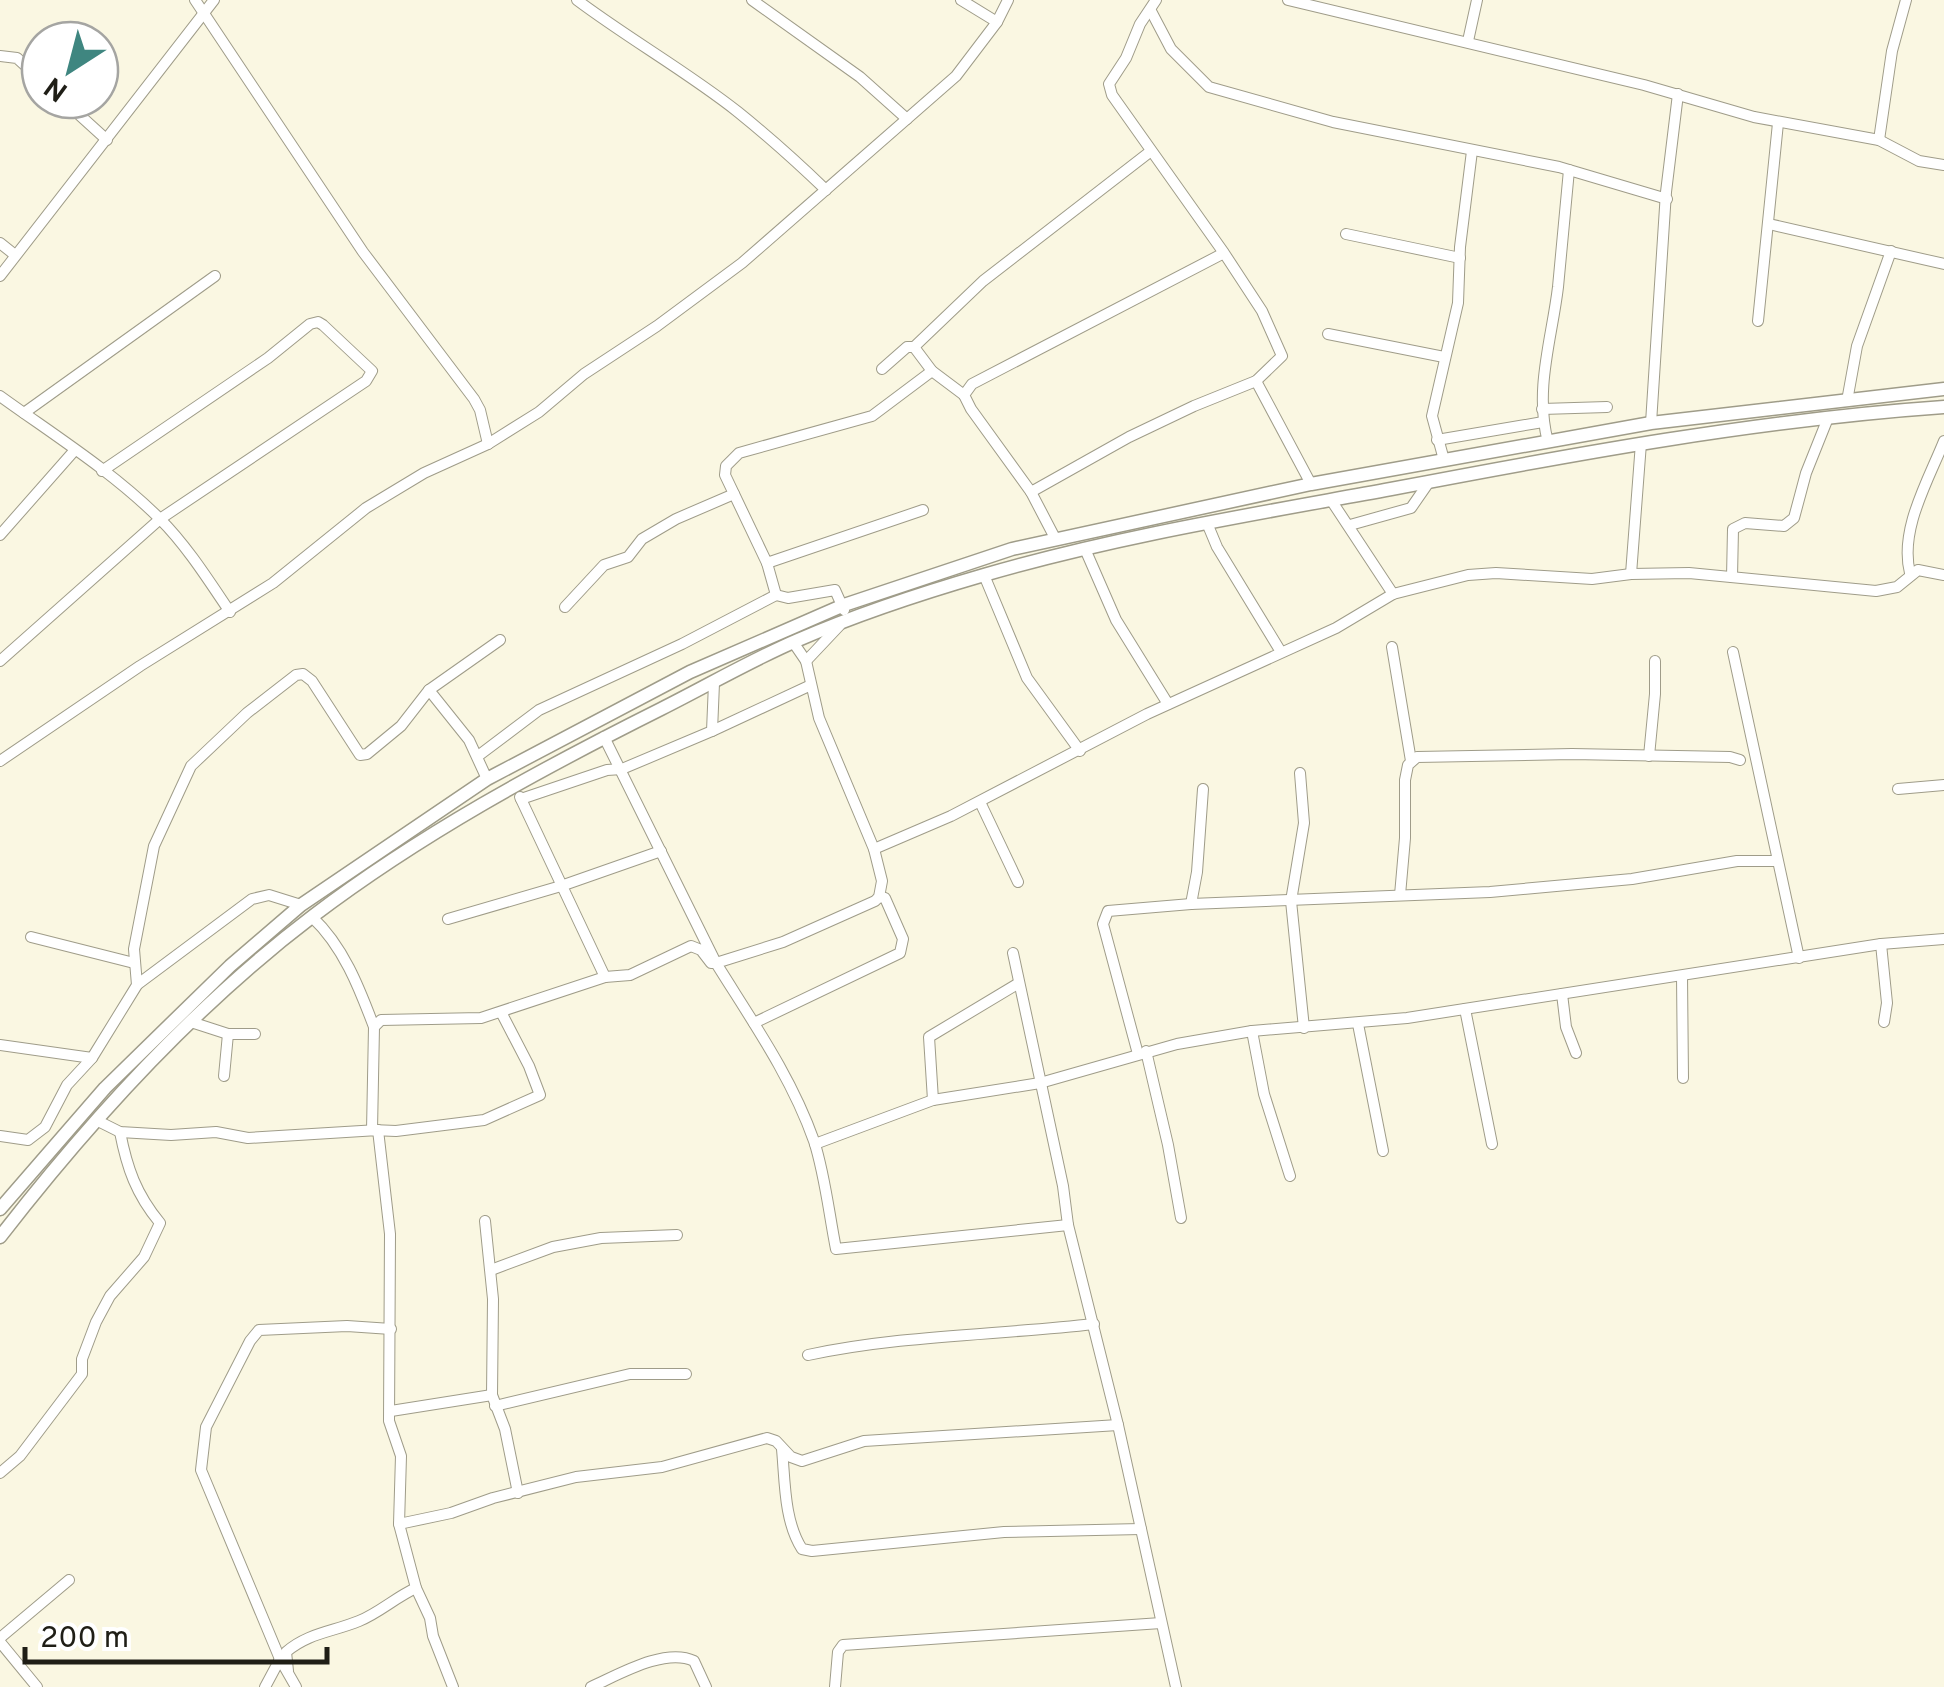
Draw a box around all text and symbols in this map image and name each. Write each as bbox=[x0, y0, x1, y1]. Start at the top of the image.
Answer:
north arrow bbox=[20, 20, 120, 120]
text: N bbox=[38, 67, 76, 108]
scale bar bbox=[25, 1602, 328, 1664]
text: 200 m bbox=[40, 1621, 129, 1658]

